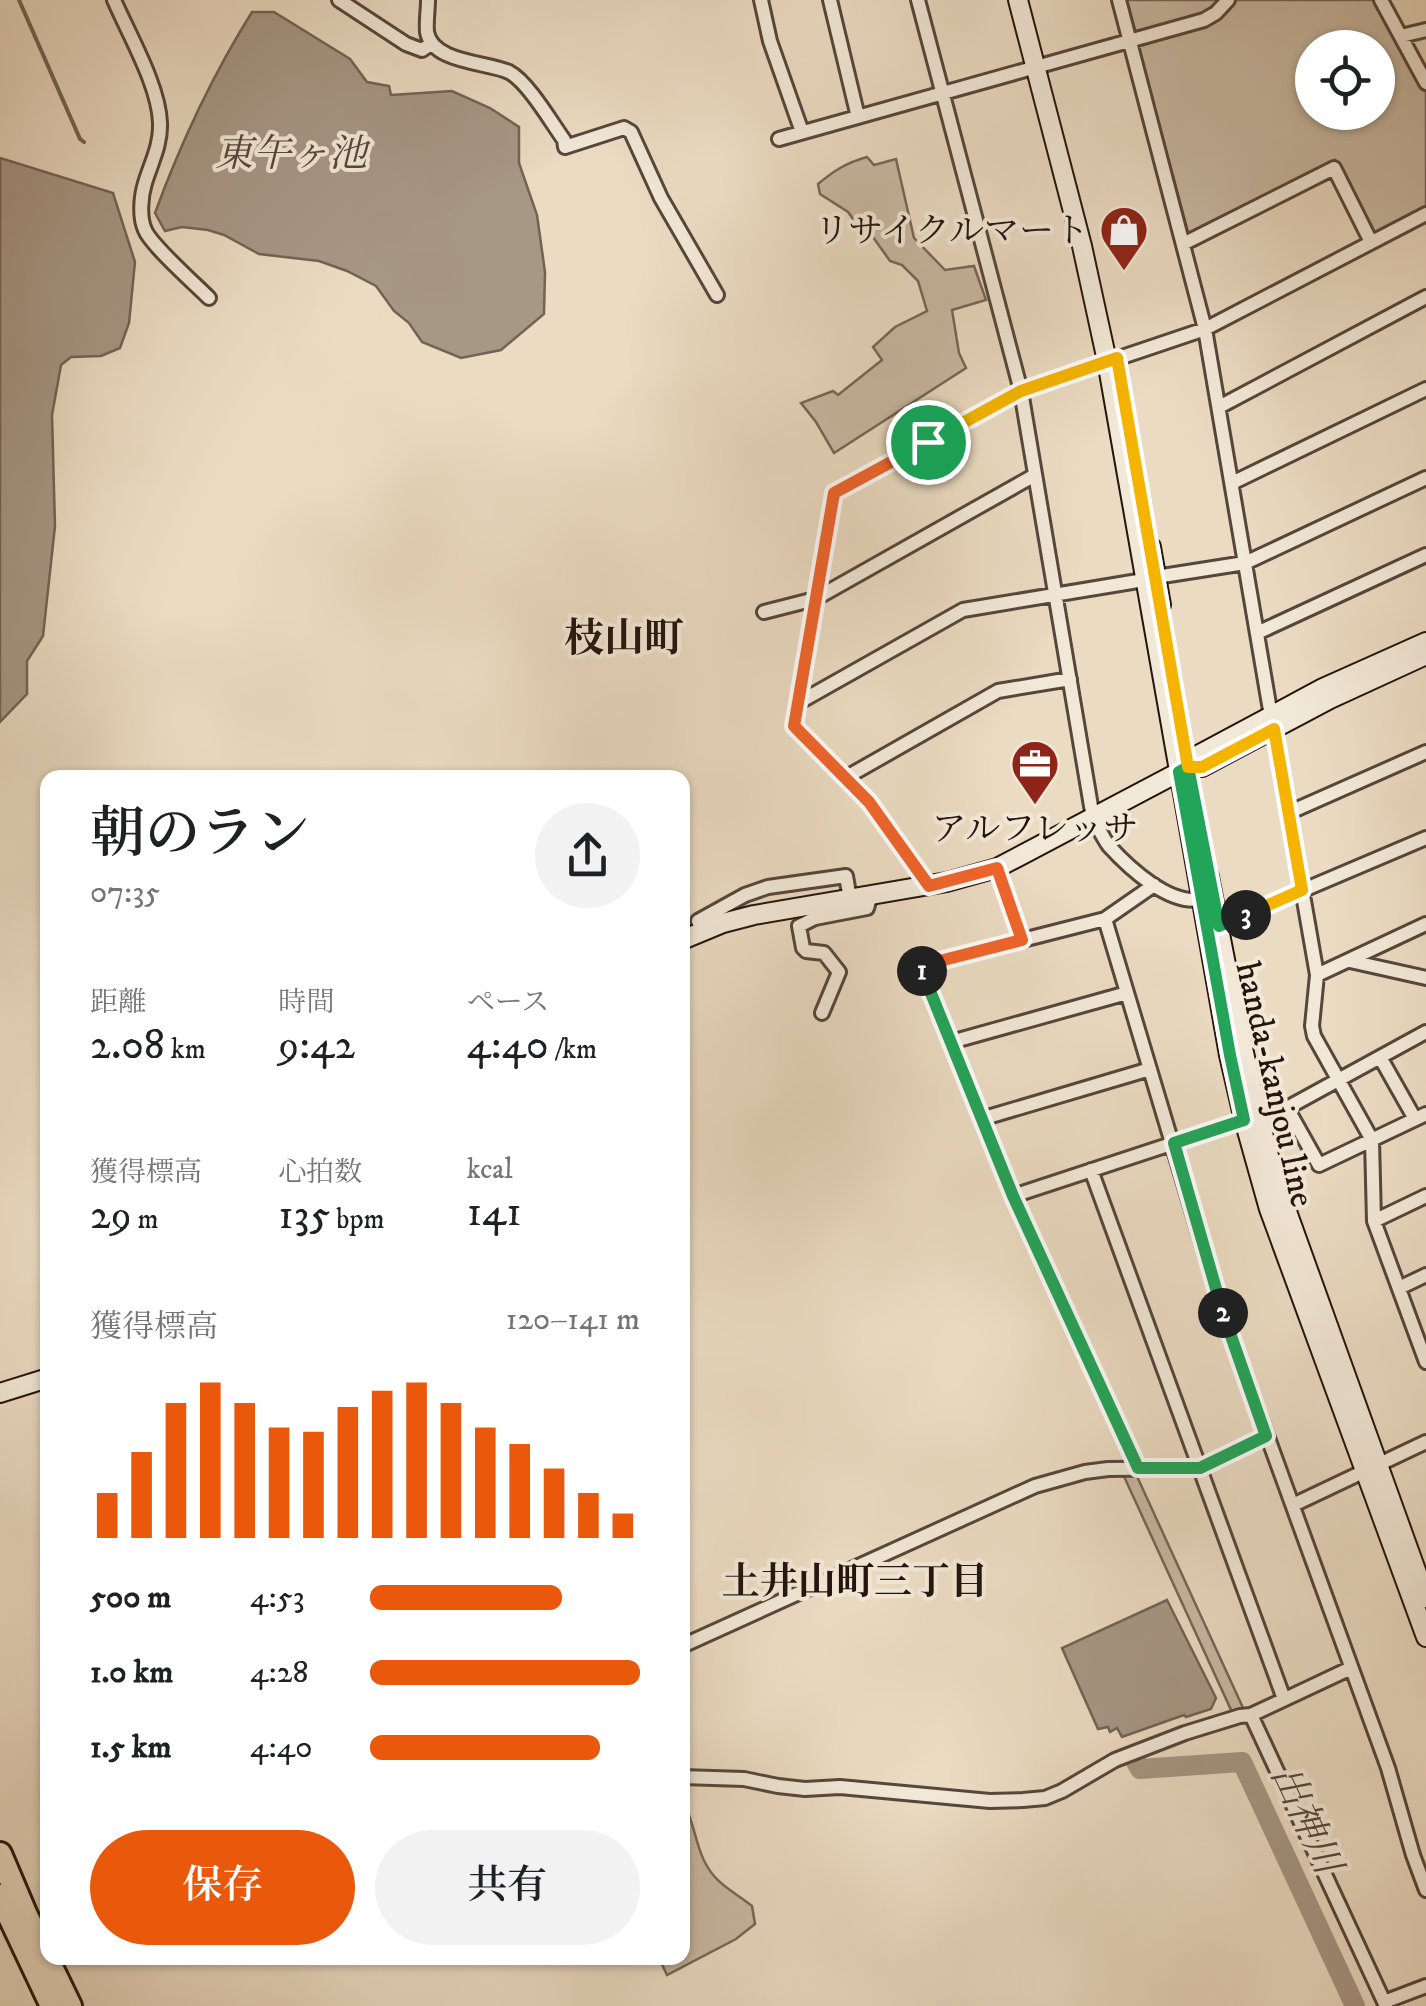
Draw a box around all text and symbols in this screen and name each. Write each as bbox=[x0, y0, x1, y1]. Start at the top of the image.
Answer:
map controls bbox=[1295, 30, 1395, 130]
button: locate bbox=[1295, 30, 1395, 130]
water label: 東午ヶ池 bbox=[215, 131, 371, 179]
shop icon: リサイクルマート bbox=[1098, 204, 1150, 272]
place label: リサイクルマート bbox=[814, 210, 1089, 254]
pin bbox=[886, 400, 971, 485]
icon: arrive bbox=[901, 415, 956, 470]
district label: 枝山町 bbox=[564, 615, 684, 665]
office icon: アルフレッサ bbox=[1009, 738, 1061, 806]
text: 朝のラン bbox=[90, 801, 310, 870]
button: share bbox=[535, 803, 640, 908]
place label: アルフレッサ bbox=[932, 808, 1138, 852]
text: 07:35 bbox=[90, 873, 160, 913]
pin: 3 bbox=[1221, 890, 1271, 940]
text: 3 bbox=[1241, 897, 1251, 932]
pin: 1 bbox=[897, 946, 947, 996]
text: 1 bbox=[917, 953, 927, 988]
street label: handa-kanjou line bbox=[1224, 957, 1324, 1211]
text: 距離 bbox=[90, 985, 146, 1020]
text: 時間 bbox=[278, 985, 334, 1020]
text: ペース bbox=[467, 985, 549, 1020]
text: 2.08 bbox=[90, 1020, 165, 1072]
text: 9:42 bbox=[278, 1020, 355, 1072]
text: 4:40 bbox=[467, 1020, 549, 1072]
text: km bbox=[165, 1032, 206, 1067]
text: /km bbox=[549, 1032, 597, 1067]
text: kcal bbox=[467, 1152, 513, 1187]
text: 獲得標高 bbox=[90, 1155, 202, 1190]
text: 心拍数 bbox=[278, 1155, 362, 1190]
text: 141 bbox=[467, 1187, 522, 1239]
text: 29 bbox=[90, 1190, 132, 1242]
text: 135 bbox=[278, 1190, 330, 1242]
text: m bbox=[132, 1202, 159, 1237]
text: bpm bbox=[330, 1202, 385, 1237]
pin: 2 bbox=[1198, 1288, 1248, 1338]
text: 2 bbox=[1216, 1295, 1230, 1330]
text: 120–141 m bbox=[506, 1300, 640, 1340]
text: 獲得標高 bbox=[90, 1308, 218, 1348]
district label: 土井山町三丁目 bbox=[722, 1559, 988, 1607]
text: 500 m bbox=[90, 1578, 171, 1618]
text: 4:53 bbox=[250, 1578, 305, 1618]
text: 1.0 km bbox=[90, 1653, 173, 1693]
text: 4:28 bbox=[250, 1653, 309, 1693]
text: 1.5 km bbox=[90, 1728, 172, 1768]
text: 4:40 bbox=[250, 1728, 312, 1768]
water label: 出神川 bbox=[1259, 1758, 1353, 1885]
button: 保存 bbox=[90, 1830, 355, 1945]
button: 共有 bbox=[375, 1830, 640, 1945]

